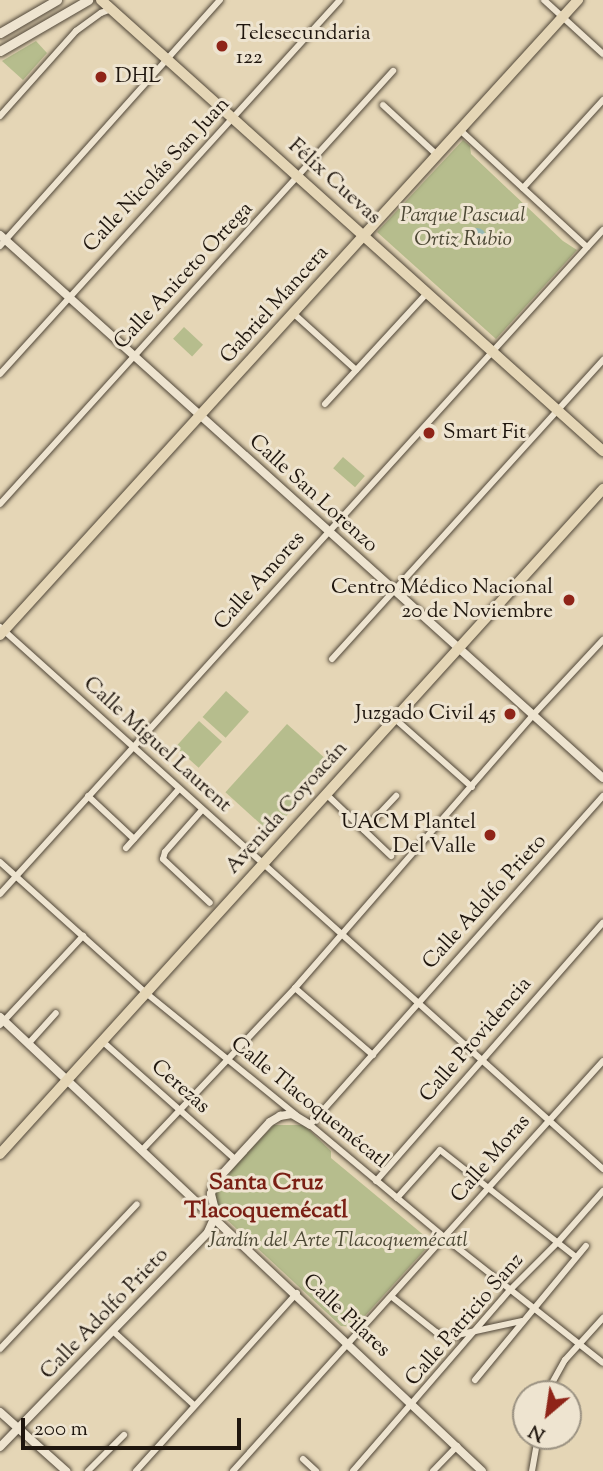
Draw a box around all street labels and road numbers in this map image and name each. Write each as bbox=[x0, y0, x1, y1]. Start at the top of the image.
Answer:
street label: Calle Nicolás San Juan bbox=[79, 92, 235, 258]
street label: Félix Cuevas bbox=[282, 134, 386, 230]
street label: Calle Aniceto Ortega bbox=[109, 197, 259, 355]
street label: Gabriel Mancera bbox=[215, 241, 335, 369]
street label: Calle San Lorenzo bbox=[243, 429, 383, 559]
street label: Calle Amores bbox=[209, 527, 311, 635]
street label: Calle Miguel Laurent bbox=[78, 672, 236, 818]
street label: Avenida Coyoacán bbox=[221, 736, 353, 880]
street label: Calle Adolfo Prieto bbox=[418, 829, 552, 975]
street label: Calle Providencia bbox=[415, 972, 537, 1108]
street label: Calle Tlacoquemécatl bbox=[225, 1032, 393, 1174]
street label: Cerezas bbox=[145, 1055, 215, 1119]
street label: Calle Moras bbox=[446, 1110, 536, 1208]
street label: Calle Adolfo Prieto bbox=[36, 1243, 174, 1385]
street label: Calle Patricio Sanz bbox=[400, 1248, 530, 1392]
street label: Calle Pilares bbox=[297, 1269, 395, 1363]

